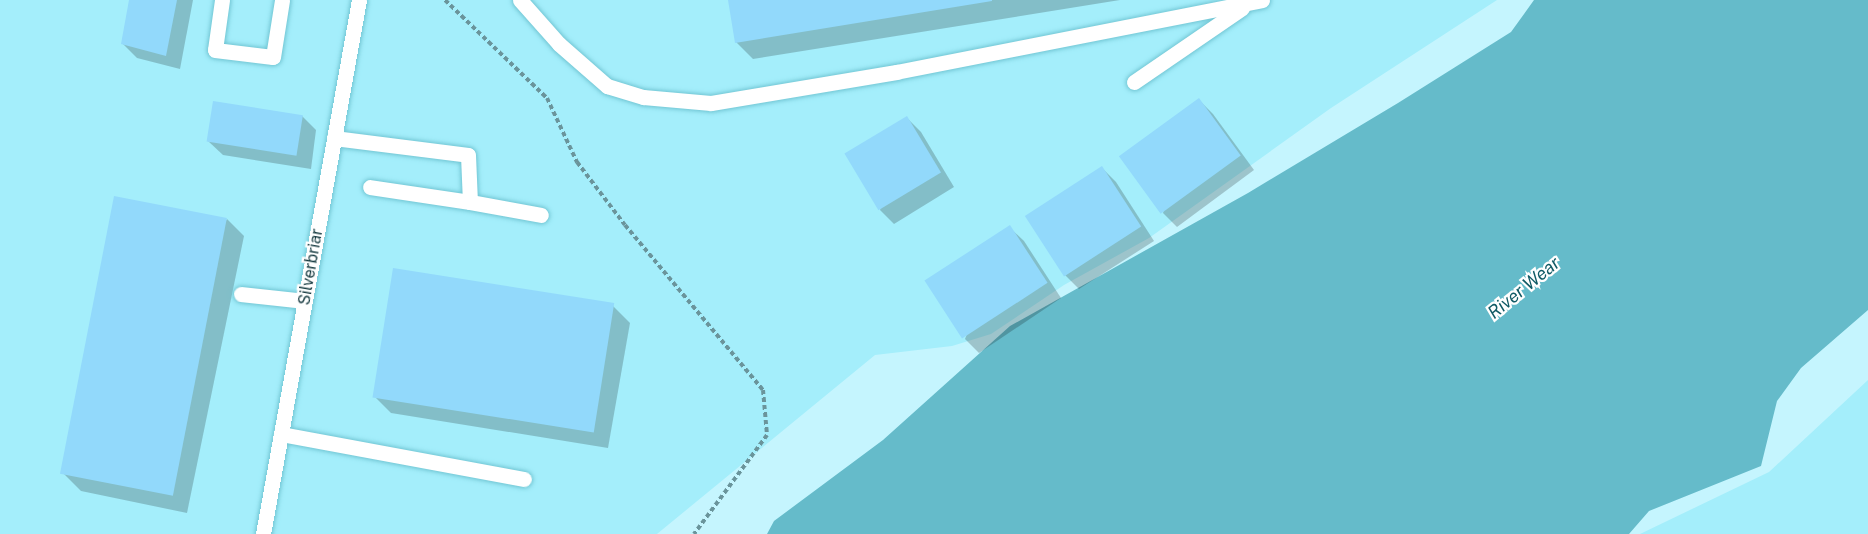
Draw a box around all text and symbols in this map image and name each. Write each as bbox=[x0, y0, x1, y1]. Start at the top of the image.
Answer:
street label: Silverbriar bbox=[295, 227, 327, 307]
water label: River Wear bbox=[1483, 252, 1565, 324]

